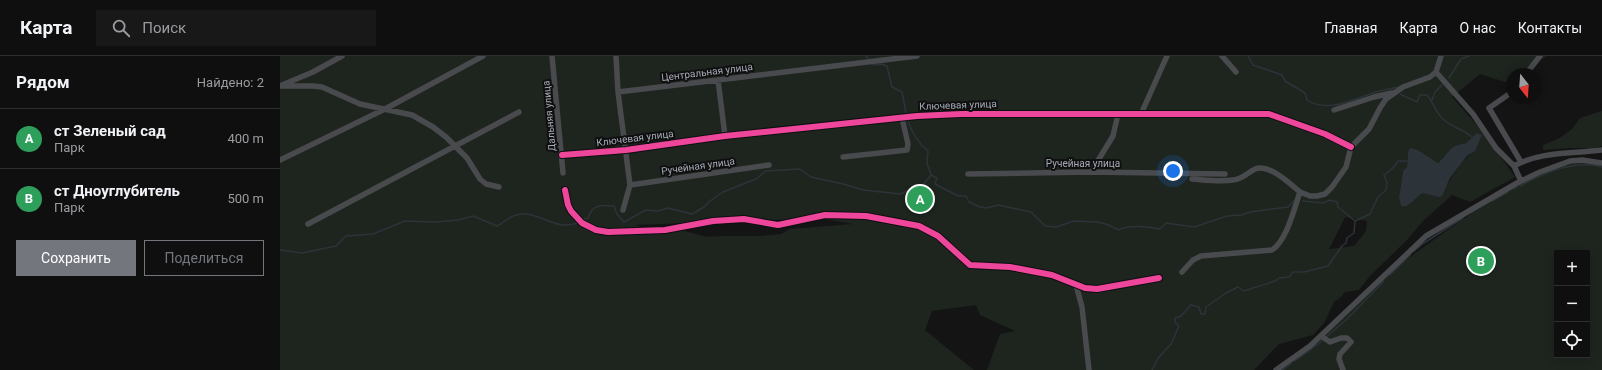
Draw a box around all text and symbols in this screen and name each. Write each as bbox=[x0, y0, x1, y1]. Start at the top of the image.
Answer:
search box bbox=[96, 10, 376, 46]
text: Карта bbox=[20, 16, 72, 39]
icon: search bbox=[110, 17, 132, 39]
text: Поиск bbox=[142, 19, 186, 37]
text: Главная bbox=[1324, 20, 1377, 36]
text: Карта bbox=[1399, 20, 1438, 36]
text: О нас bbox=[1460, 20, 1496, 36]
text: Контакты bbox=[1518, 20, 1582, 36]
street label: Центральная улица bbox=[661, 61, 753, 83]
north arrow bbox=[1506, 68, 1542, 104]
text: Рядом bbox=[16, 72, 70, 92]
text: Найдено: 2 bbox=[197, 75, 264, 90]
street label: Дальняя улица bbox=[540, 80, 558, 152]
street label: Ключевая улица bbox=[919, 98, 997, 112]
text: ст Зеленый сад bbox=[54, 122, 166, 140]
street label: Ключевая улица bbox=[596, 128, 674, 148]
text: A bbox=[25, 131, 33, 146]
text: 400 m bbox=[227, 131, 264, 146]
text: Парк bbox=[54, 140, 85, 155]
street label: Ручейная улица bbox=[660, 155, 736, 177]
street label: Ручейная улица bbox=[1046, 158, 1120, 169]
your location bbox=[1163, 161, 1183, 181]
text: ст Дноуглубитель bbox=[54, 182, 180, 200]
pin: A bbox=[907, 184, 933, 214]
text: B bbox=[25, 191, 33, 206]
text: 500 m bbox=[227, 191, 264, 206]
text: Парк bbox=[54, 200, 85, 215]
button: Сохранить bbox=[16, 240, 136, 276]
button: Поделиться bbox=[144, 240, 264, 276]
pin: B bbox=[1468, 246, 1494, 276]
map controls bbox=[1554, 250, 1590, 358]
button: + bbox=[1554, 250, 1590, 286]
button: − bbox=[1554, 286, 1590, 322]
button: locate bbox=[1554, 322, 1590, 358]

